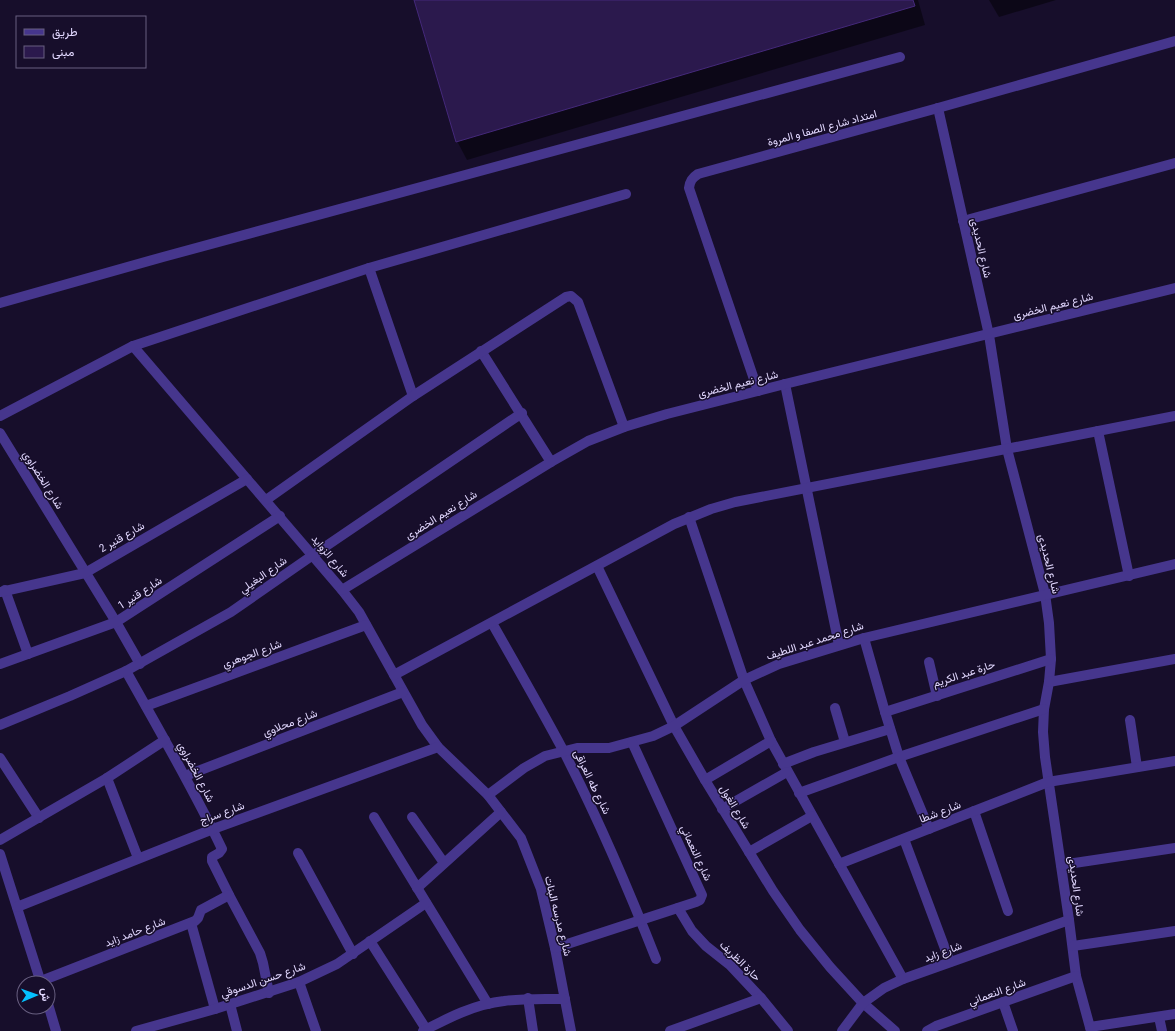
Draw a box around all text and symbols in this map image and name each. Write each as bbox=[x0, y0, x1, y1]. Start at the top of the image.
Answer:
legend bbox=[16, 16, 146, 68]
text: طريق bbox=[52, 25, 78, 40]
text: مبنى bbox=[52, 45, 74, 60]
street label: امتداد شارع الصفا و المروة bbox=[766, 107, 878, 150]
street label: شارع الحديدى bbox=[967, 217, 994, 280]
street label: شارع نعيم الخضرى bbox=[1012, 290, 1095, 323]
street label: شارع نعيم الخضرى bbox=[697, 368, 780, 401]
street label: شارع الخضراوي bbox=[17, 449, 66, 513]
street label: شارع نعيم الخضرى bbox=[403, 488, 480, 543]
street label: شارع قنير 2 bbox=[97, 519, 148, 556]
street label: شارع الزوايد bbox=[308, 532, 352, 581]
street label: شارع الحديدى bbox=[1034, 533, 1063, 596]
street label: شارع البغيلي bbox=[237, 554, 291, 599]
street label: شارع قنير 1 bbox=[116, 574, 165, 613]
street label: شارع محمد عبد اللطيف bbox=[765, 619, 866, 664]
street label: شارع الجوهري bbox=[220, 637, 285, 674]
street label: حارة عبد الكريم bbox=[931, 658, 997, 691]
street label: شارع محلاوي bbox=[261, 707, 320, 742]
street label: شارع الخضراوي bbox=[172, 740, 217, 806]
street label: شارع طه العراقى bbox=[570, 748, 613, 817]
street label: شارع الغول bbox=[716, 783, 753, 832]
street label: شارع شطا bbox=[917, 798, 963, 827]
street label: شارع سراج bbox=[198, 799, 247, 828]
street label: شارع النعماني bbox=[675, 823, 715, 884]
street label: شارع الحديدى bbox=[1064, 855, 1087, 917]
street label: شارع مدرسه البنات bbox=[541, 875, 574, 958]
street label: شارع حامد زايد bbox=[103, 914, 168, 950]
street label: حارة الظريف bbox=[717, 938, 763, 984]
street label: شارع زايد bbox=[922, 939, 964, 966]
street label: شارع حسن الدسوقي bbox=[219, 959, 308, 1003]
north arrow bbox=[16, 975, 56, 1015]
street label: شارع النعماني bbox=[967, 976, 1029, 1011]
text: ش bbox=[39, 988, 52, 1002]

